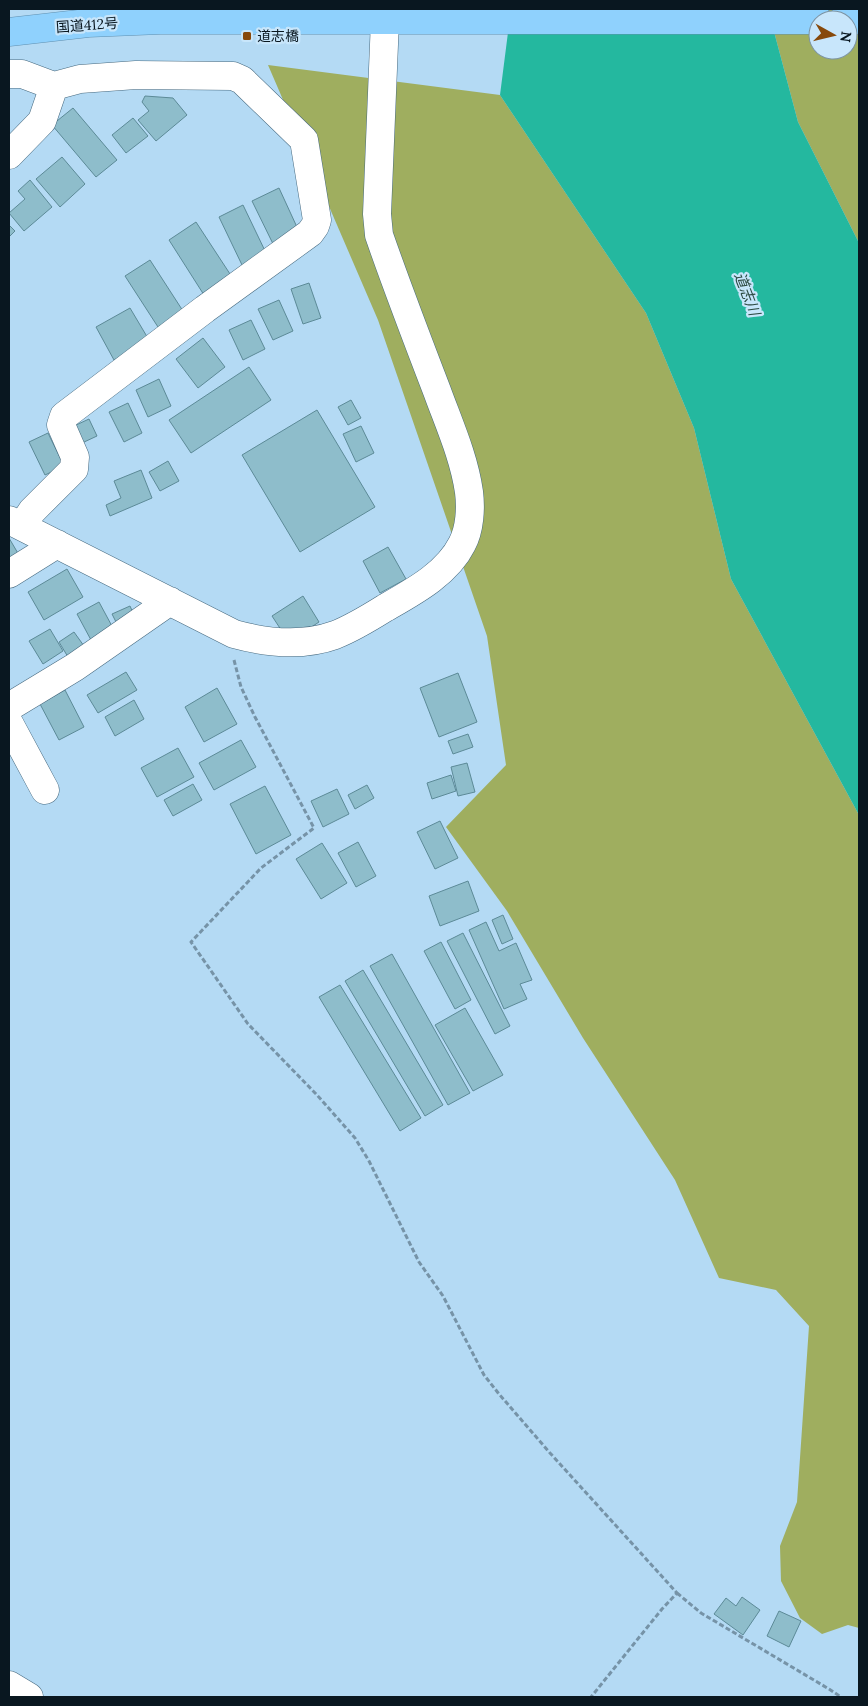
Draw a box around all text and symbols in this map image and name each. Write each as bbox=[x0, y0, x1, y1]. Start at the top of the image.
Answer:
north arrow bbox=[808, 10, 858, 60]
street label: 国道412号 bbox=[55, 14, 119, 36]
place label: 道志橋 bbox=[257, 27, 299, 45]
marker: 道志橋 bbox=[241, 30, 253, 42]
text: N bbox=[836, 30, 856, 44]
water label: 道志川 bbox=[731, 269, 765, 320]

